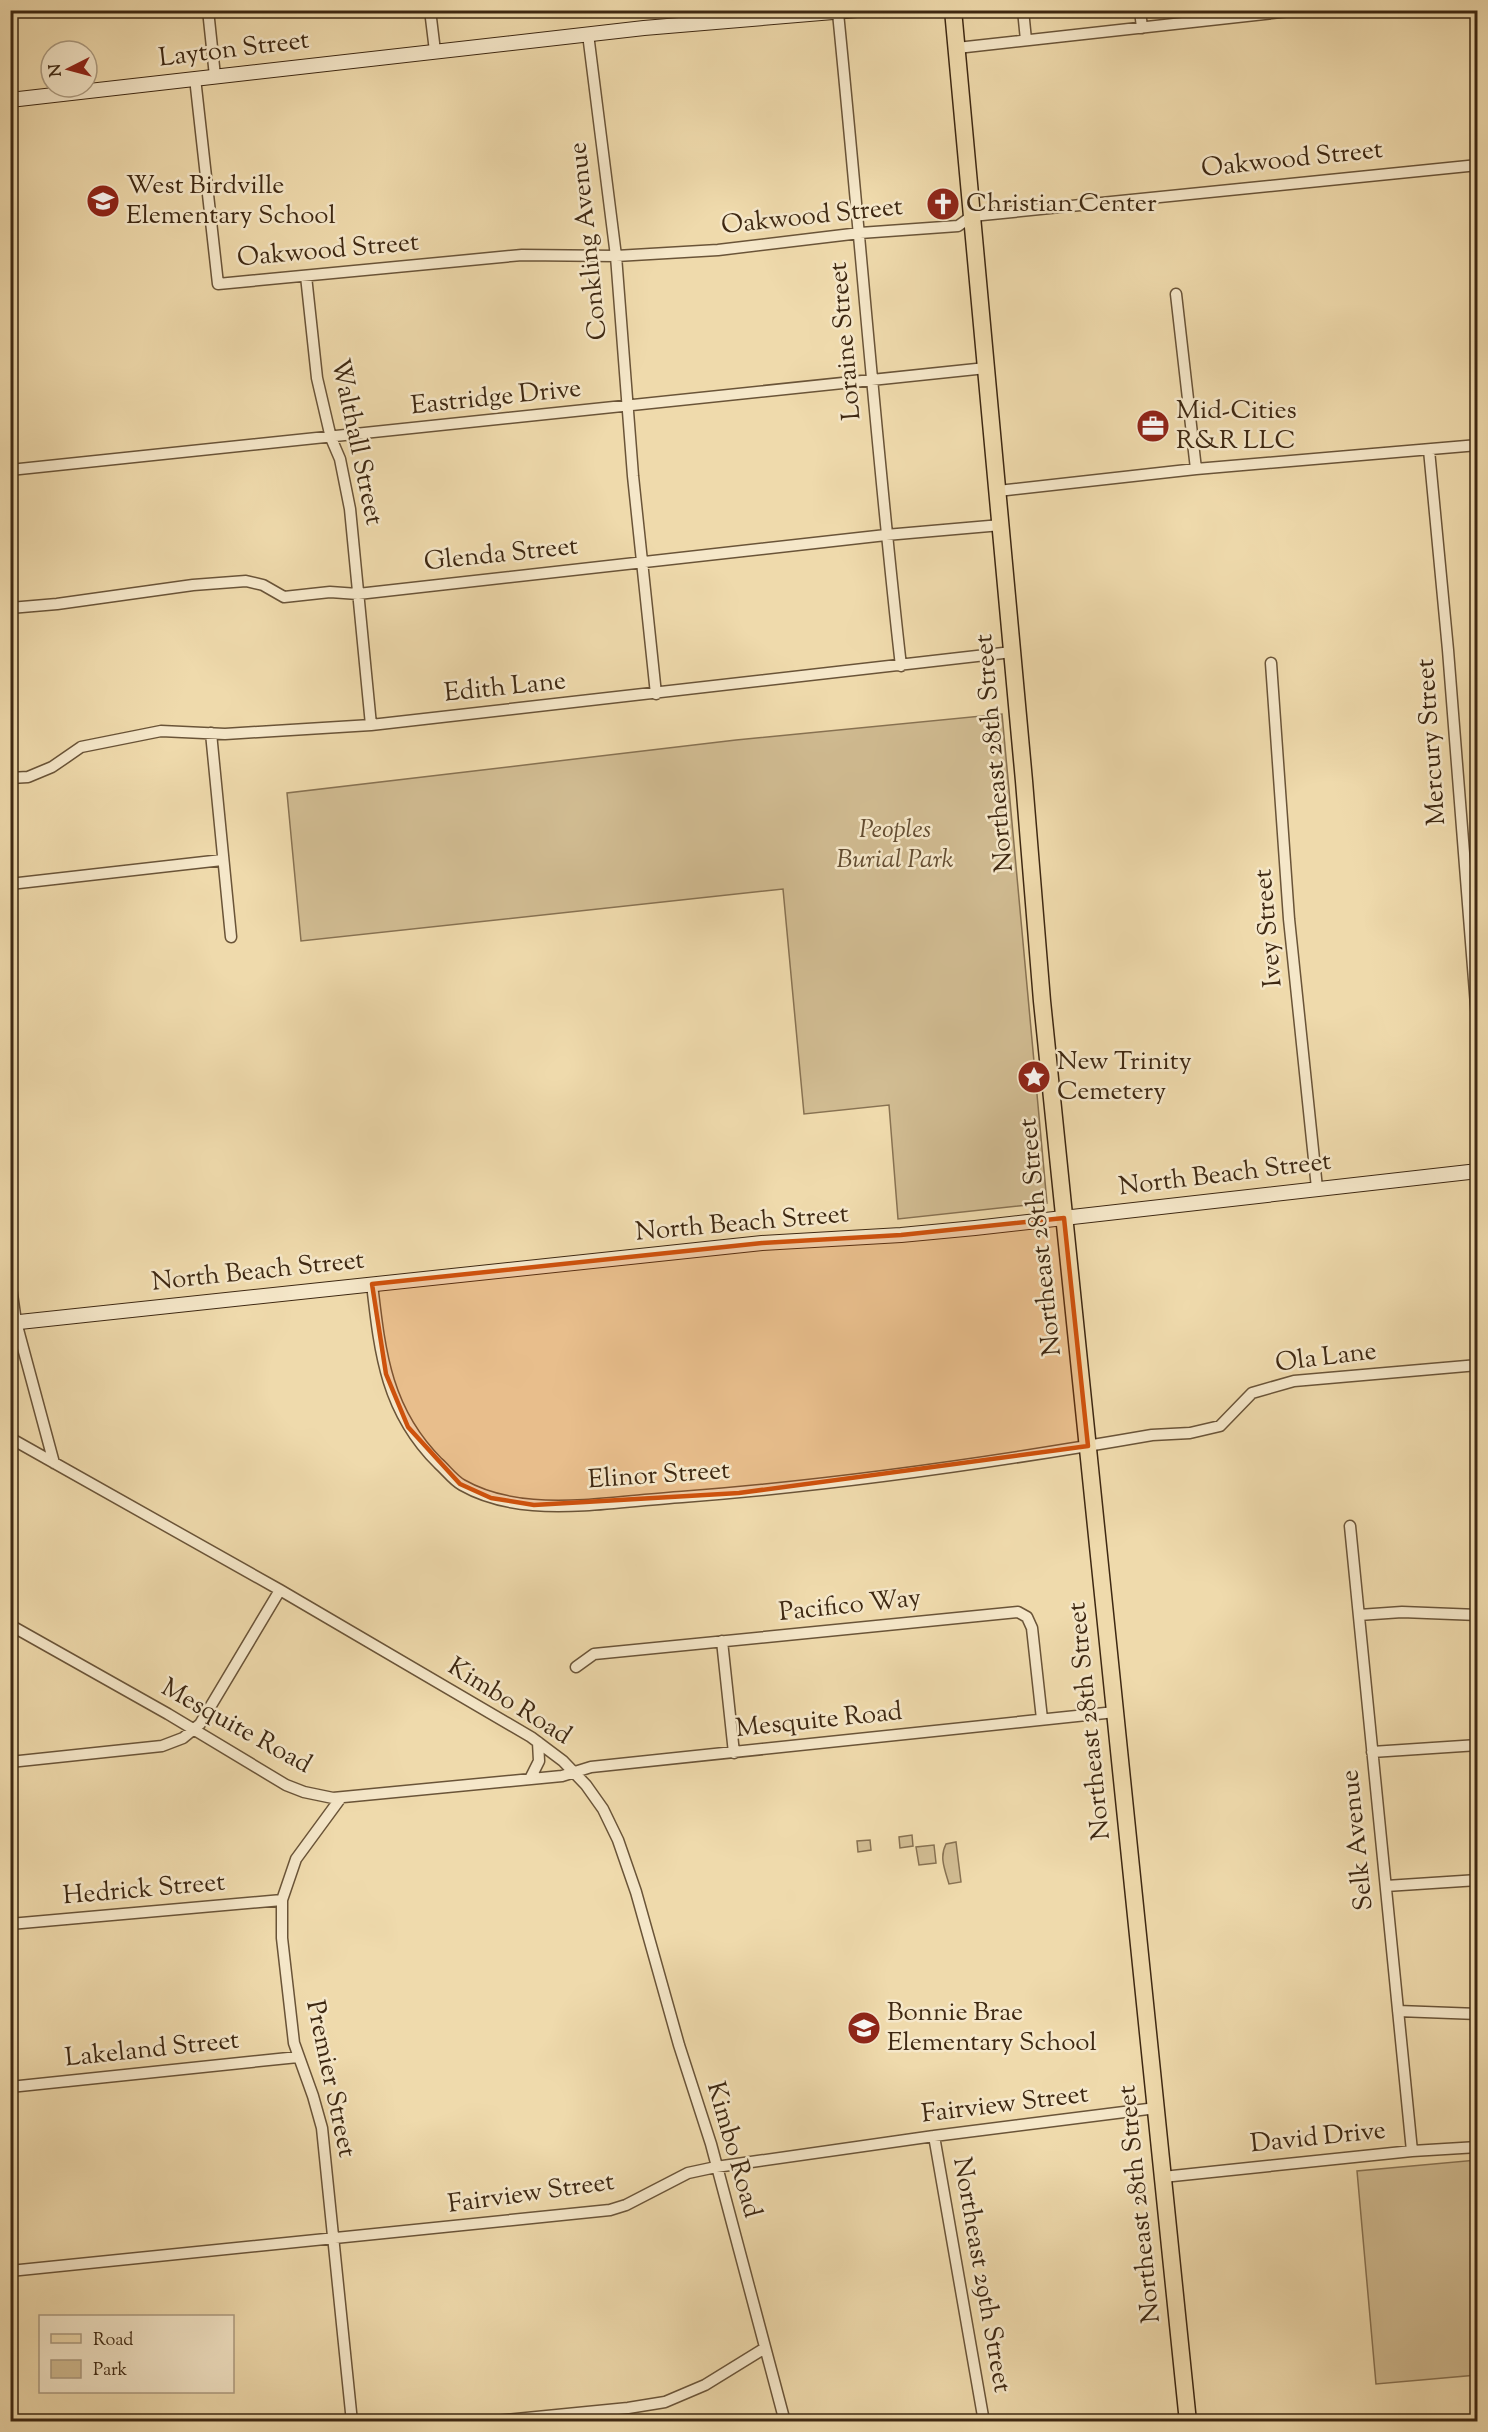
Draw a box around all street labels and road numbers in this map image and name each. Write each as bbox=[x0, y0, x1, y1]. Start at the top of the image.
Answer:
street label: Layton Street bbox=[157, 22, 311, 78]
street label: Oakwood Street bbox=[1199, 132, 1385, 188]
street label: Conkling Avenue bbox=[560, 140, 618, 342]
street label: Oakwood Street bbox=[719, 189, 905, 245]
street label: Oakwood Street bbox=[236, 225, 421, 277]
street label: Loraine Street bbox=[821, 260, 871, 422]
street label: Walthall Street bbox=[320, 355, 392, 529]
street label: Eastridge Drive bbox=[409, 371, 583, 425]
street label: Glenda Street bbox=[422, 528, 580, 581]
street label: Northeast 28th Street bbox=[966, 632, 1024, 874]
street label: Mercury Street bbox=[1408, 657, 1456, 827]
street label: Edith Lane bbox=[442, 663, 568, 713]
street label: Ivey Street bbox=[1245, 867, 1293, 989]
street label: Northeast 28th Street bbox=[1010, 1116, 1072, 1358]
street label: North Beach Street bbox=[1117, 1144, 1333, 1206]
street label: North Beach Street bbox=[634, 1196, 850, 1252]
street label: North Beach Street bbox=[150, 1242, 366, 1302]
street label: Ola Lane bbox=[1273, 1333, 1379, 1383]
street label: Elinor Street bbox=[587, 1453, 731, 1499]
street label: Pacifico Way bbox=[777, 1580, 923, 1632]
street label: Northeast 28th Street bbox=[1059, 1600, 1121, 1842]
street label: Kimbo Road bbox=[440, 1649, 578, 1755]
street label: Mesquite Road bbox=[154, 1670, 318, 1784]
street label: Mesquite Road bbox=[734, 1694, 904, 1748]
street label: Selk Avenue bbox=[1332, 1768, 1384, 1912]
street label: Hedrick Street bbox=[61, 1864, 227, 1916]
street label: Premier Street bbox=[295, 1997, 365, 2161]
street label: Lakeland Street bbox=[63, 2022, 241, 2078]
street label: Fairview Street bbox=[920, 2076, 1091, 2134]
street label: Kimbo Road bbox=[696, 2078, 770, 2223]
street label: Northeast 28th Street bbox=[1109, 2083, 1171, 2325]
street label: David Drive bbox=[1249, 2113, 1387, 2163]
street label: Northeast 29th Street bbox=[942, 2154, 1020, 2396]
street label: Fairview Street bbox=[445, 2164, 617, 2224]

